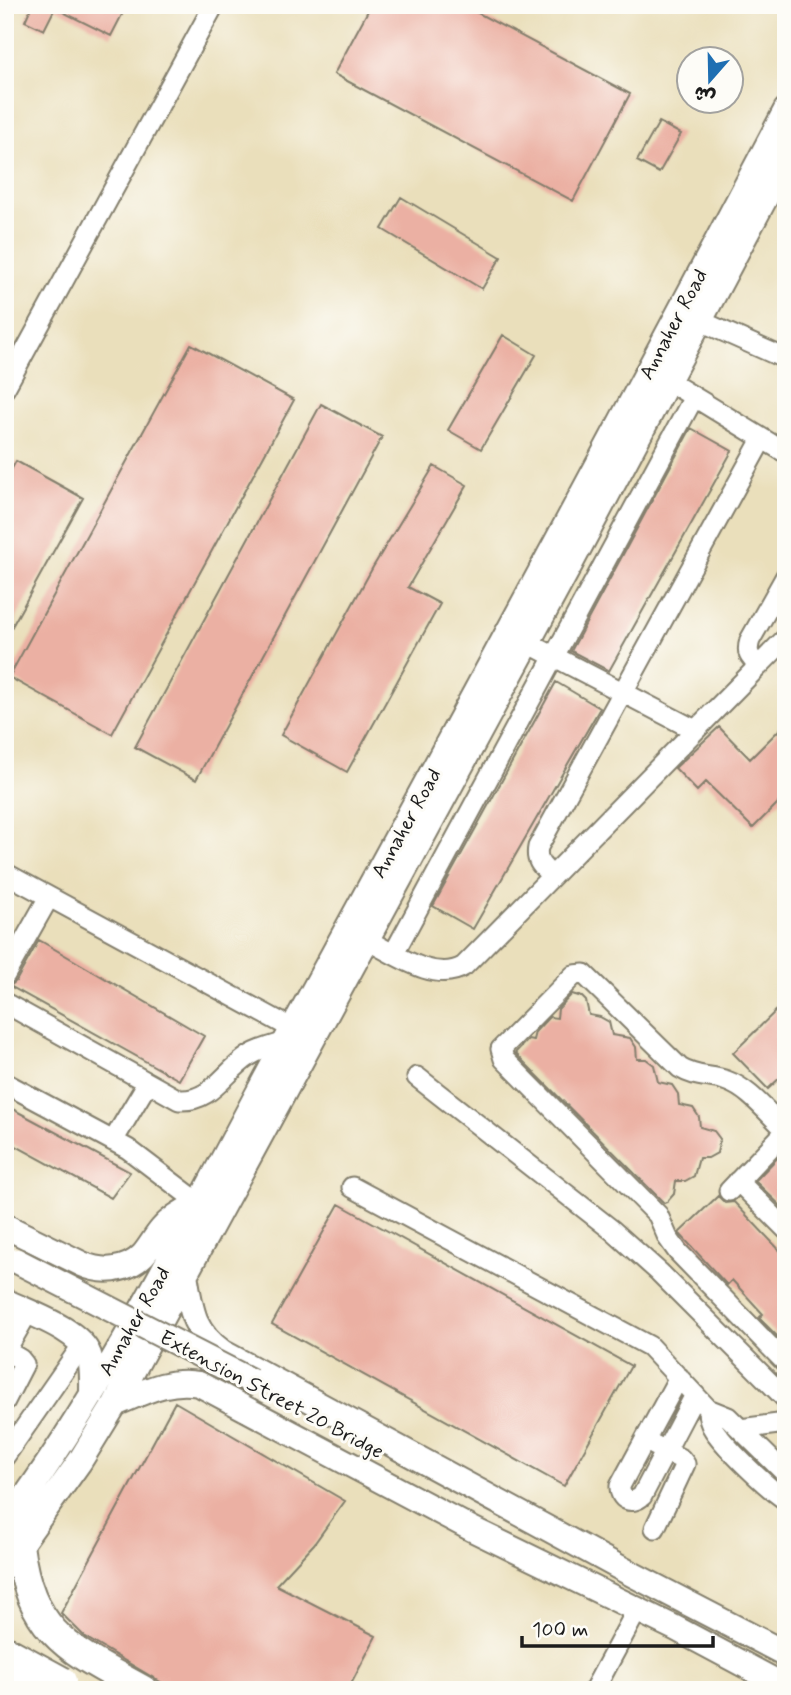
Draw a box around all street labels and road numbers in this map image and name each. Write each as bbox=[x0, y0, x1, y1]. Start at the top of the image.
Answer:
street label: Annaher Road bbox=[633, 264, 715, 385]
street label: Annaher Road bbox=[365, 763, 449, 883]
street label: Annaher Road bbox=[92, 1262, 177, 1381]
street label: Extension Street 20 Bridge bbox=[155, 1324, 388, 1466]

